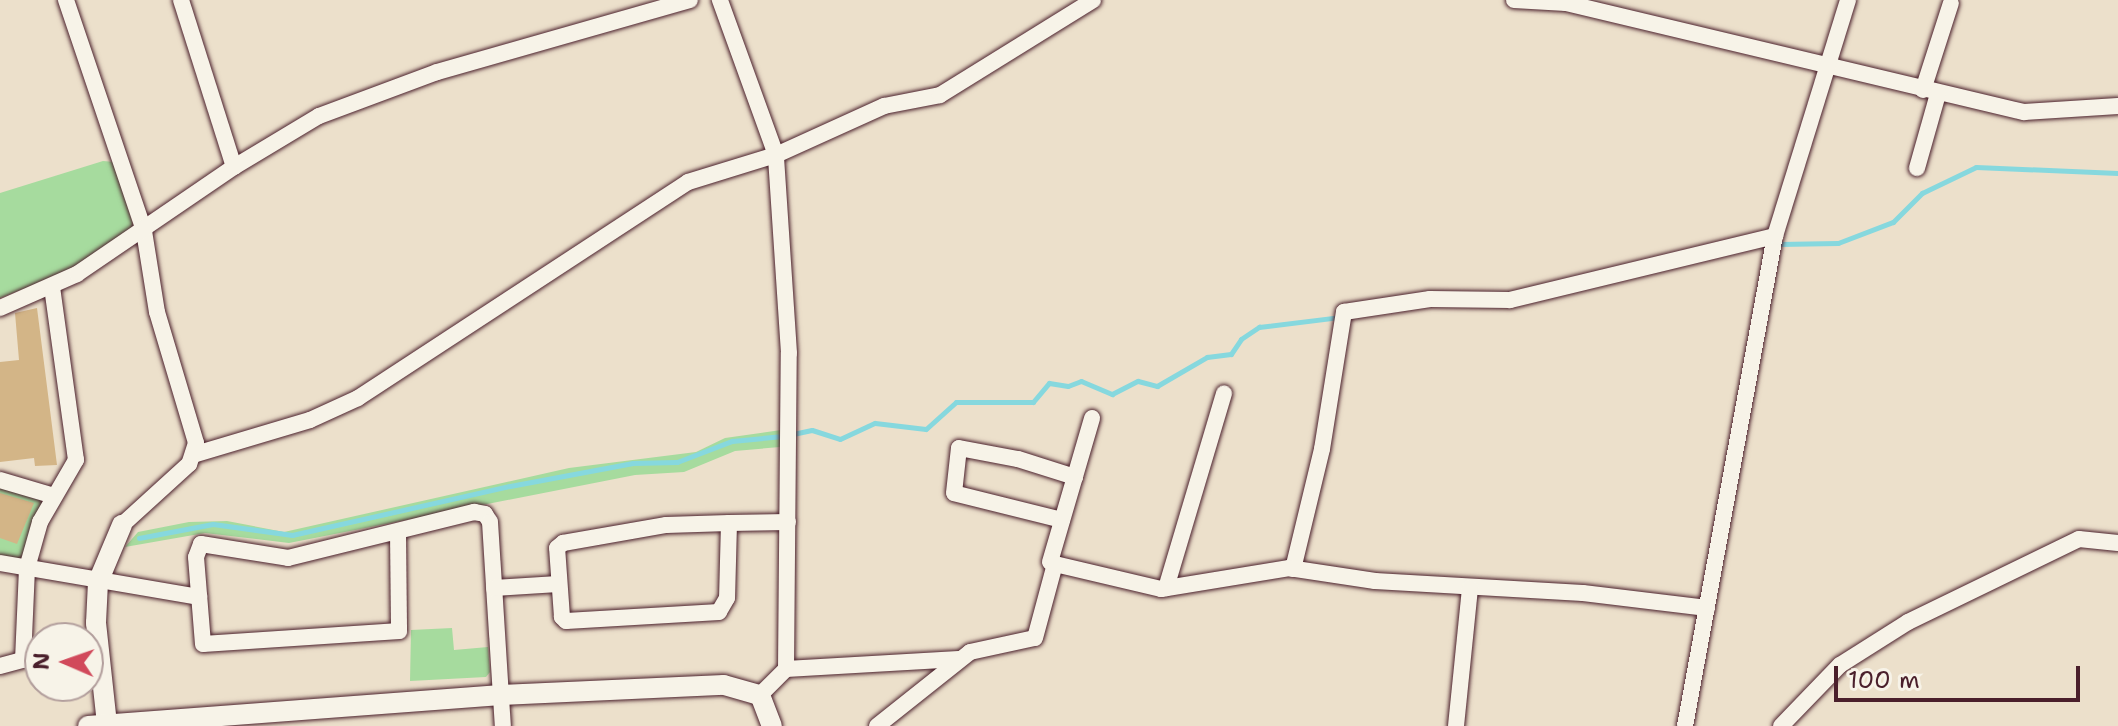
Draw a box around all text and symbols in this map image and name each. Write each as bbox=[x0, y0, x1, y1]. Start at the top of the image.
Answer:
north arrow bbox=[24, 622, 104, 702]
scale bar bbox=[1838, 650, 2084, 700]
text: N bbox=[27, 652, 56, 670]
text: 100 m bbox=[1848, 664, 1920, 696]

